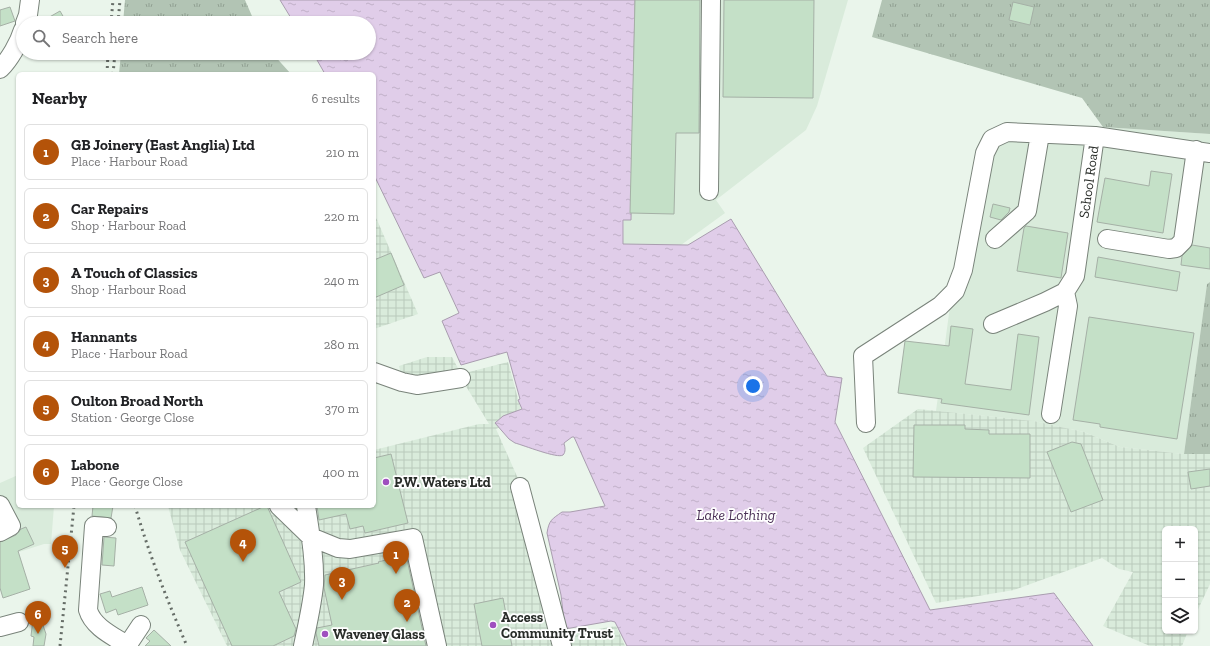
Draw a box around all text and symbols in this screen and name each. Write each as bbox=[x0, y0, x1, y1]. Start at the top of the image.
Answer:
search box bbox=[16, 16, 376, 60]
icon: search bbox=[30, 27, 52, 49]
text: Search here bbox=[62, 29, 138, 47]
text: Nearby bbox=[32, 88, 87, 108]
text: 6 results bbox=[312, 91, 360, 106]
text: GB Joinery (East Anglia) Ltd bbox=[71, 136, 255, 154]
street label: School Road bbox=[1075, 144, 1103, 219]
text: 1 bbox=[43, 145, 49, 160]
text: 210 m bbox=[326, 145, 359, 160]
text: Place · Harbour Road bbox=[71, 154, 188, 169]
text: Car Repairs bbox=[71, 200, 148, 218]
text: 2 bbox=[43, 209, 49, 224]
text: 220 m bbox=[324, 209, 359, 224]
text: Shop · Harbour Road bbox=[71, 218, 186, 233]
text: A Touch of Classics bbox=[71, 264, 198, 282]
text: 3 bbox=[43, 273, 49, 288]
text: 240 m bbox=[324, 273, 359, 288]
text: Shop · Harbour Road bbox=[71, 282, 186, 297]
text: Hannants bbox=[71, 328, 137, 346]
text: 4 bbox=[42, 337, 50, 352]
text: 280 m bbox=[324, 337, 359, 352]
text: Place · Harbour Road bbox=[71, 346, 188, 361]
your location bbox=[743, 376, 763, 396]
text: Oulton Broad North bbox=[71, 392, 203, 410]
text: 5 bbox=[43, 401, 49, 416]
text: 370 m bbox=[325, 401, 359, 416]
text: Station · George Close bbox=[71, 410, 194, 425]
text: Labone bbox=[71, 456, 119, 474]
text: 6 bbox=[43, 465, 49, 480]
text: 400 m bbox=[323, 465, 359, 480]
text: Place · George Close bbox=[71, 474, 183, 489]
place label: P.W. Waters Ltd bbox=[394, 474, 491, 491]
marker: P.W. Waters Ltd bbox=[381, 477, 391, 487]
water label: Lake Lothing bbox=[696, 506, 776, 524]
map controls bbox=[1162, 526, 1198, 634]
button: + bbox=[1162, 526, 1198, 562]
pin: 4 bbox=[230, 529, 256, 562]
pin: 5 bbox=[52, 535, 78, 568]
pin: 1 bbox=[383, 541, 409, 574]
button: − bbox=[1162, 562, 1198, 598]
pin: 3 bbox=[329, 567, 355, 600]
pin: 2 bbox=[394, 589, 420, 622]
button: layers bbox=[1162, 598, 1198, 634]
pin: 6 bbox=[25, 601, 51, 634]
place label: Access Community Trust bbox=[501, 609, 614, 642]
marker: Access Community Trust bbox=[488, 620, 498, 630]
place label: Waveney Glass bbox=[333, 626, 425, 643]
marker: Waveney Glass bbox=[320, 629, 330, 639]

